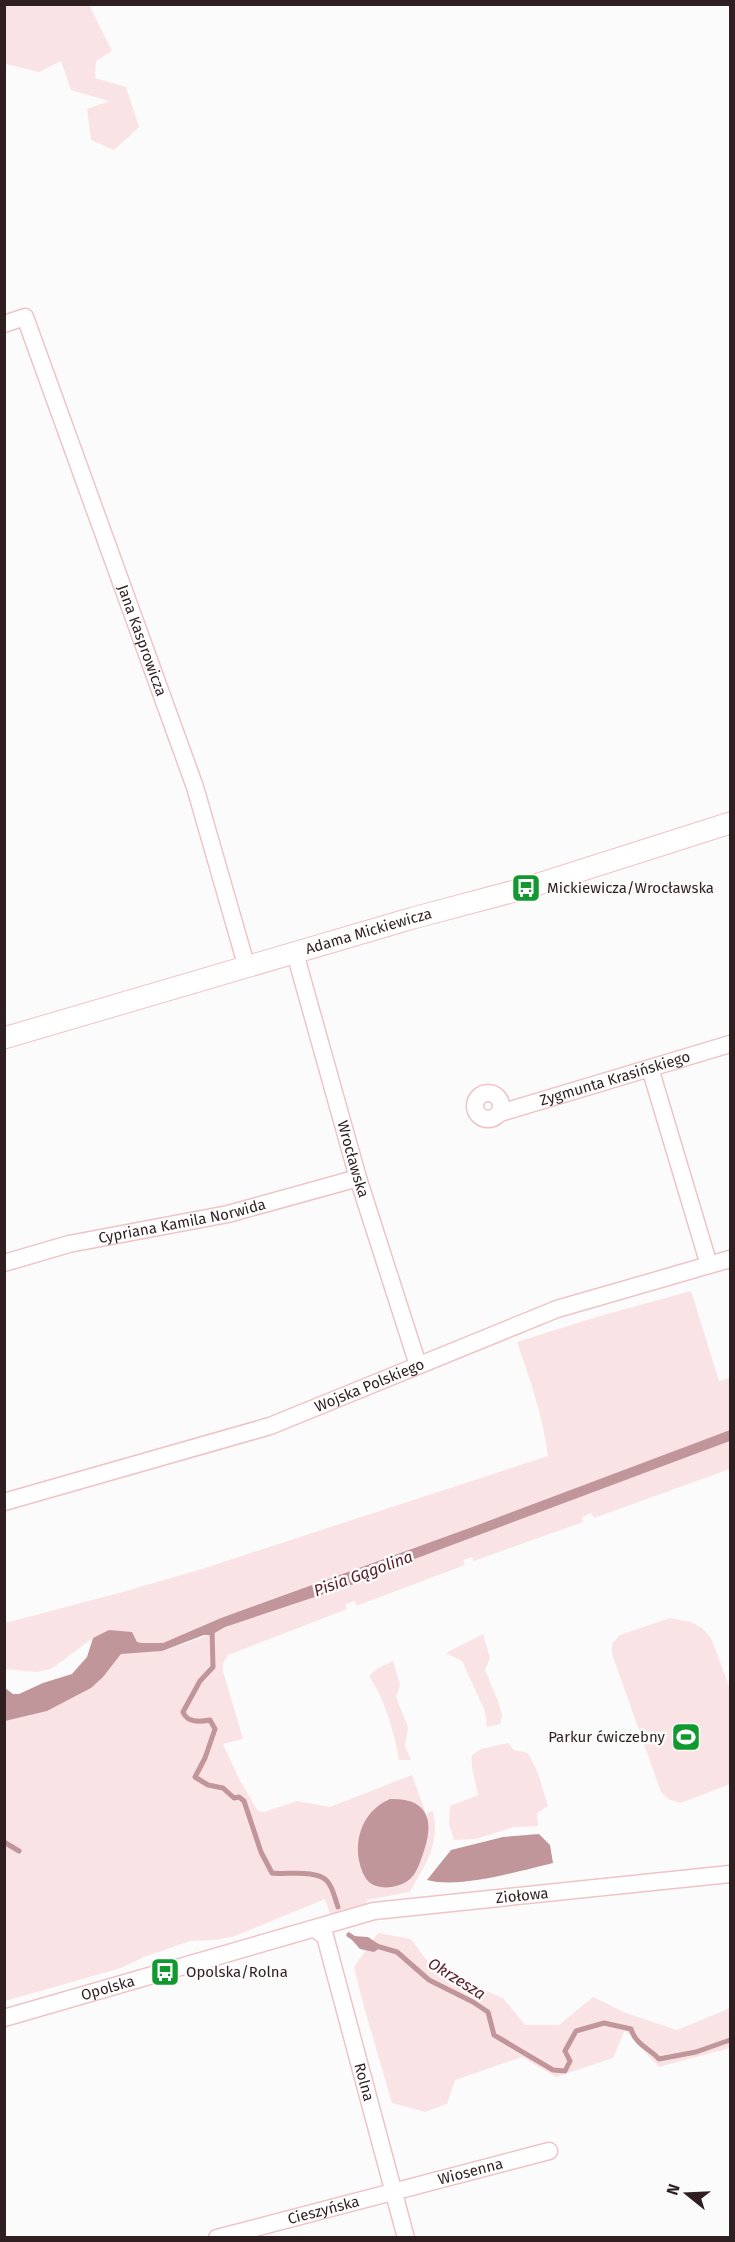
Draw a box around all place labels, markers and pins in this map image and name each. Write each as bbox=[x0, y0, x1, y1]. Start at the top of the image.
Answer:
bus stop icon: Mickiewicza/Wrocławska bbox=[510, 872, 542, 904]
place label: Mickiewicza/Wrocławska bbox=[547, 879, 714, 897]
sports icon: Parkur ćwiczebny bbox=[670, 1721, 702, 1753]
place label: Parkur ćwiczebny bbox=[548, 1728, 666, 1746]
bus stop icon: Opolska/Rolna bbox=[149, 1956, 181, 1988]
place label: Opolska/Rolna bbox=[186, 1963, 288, 1981]

